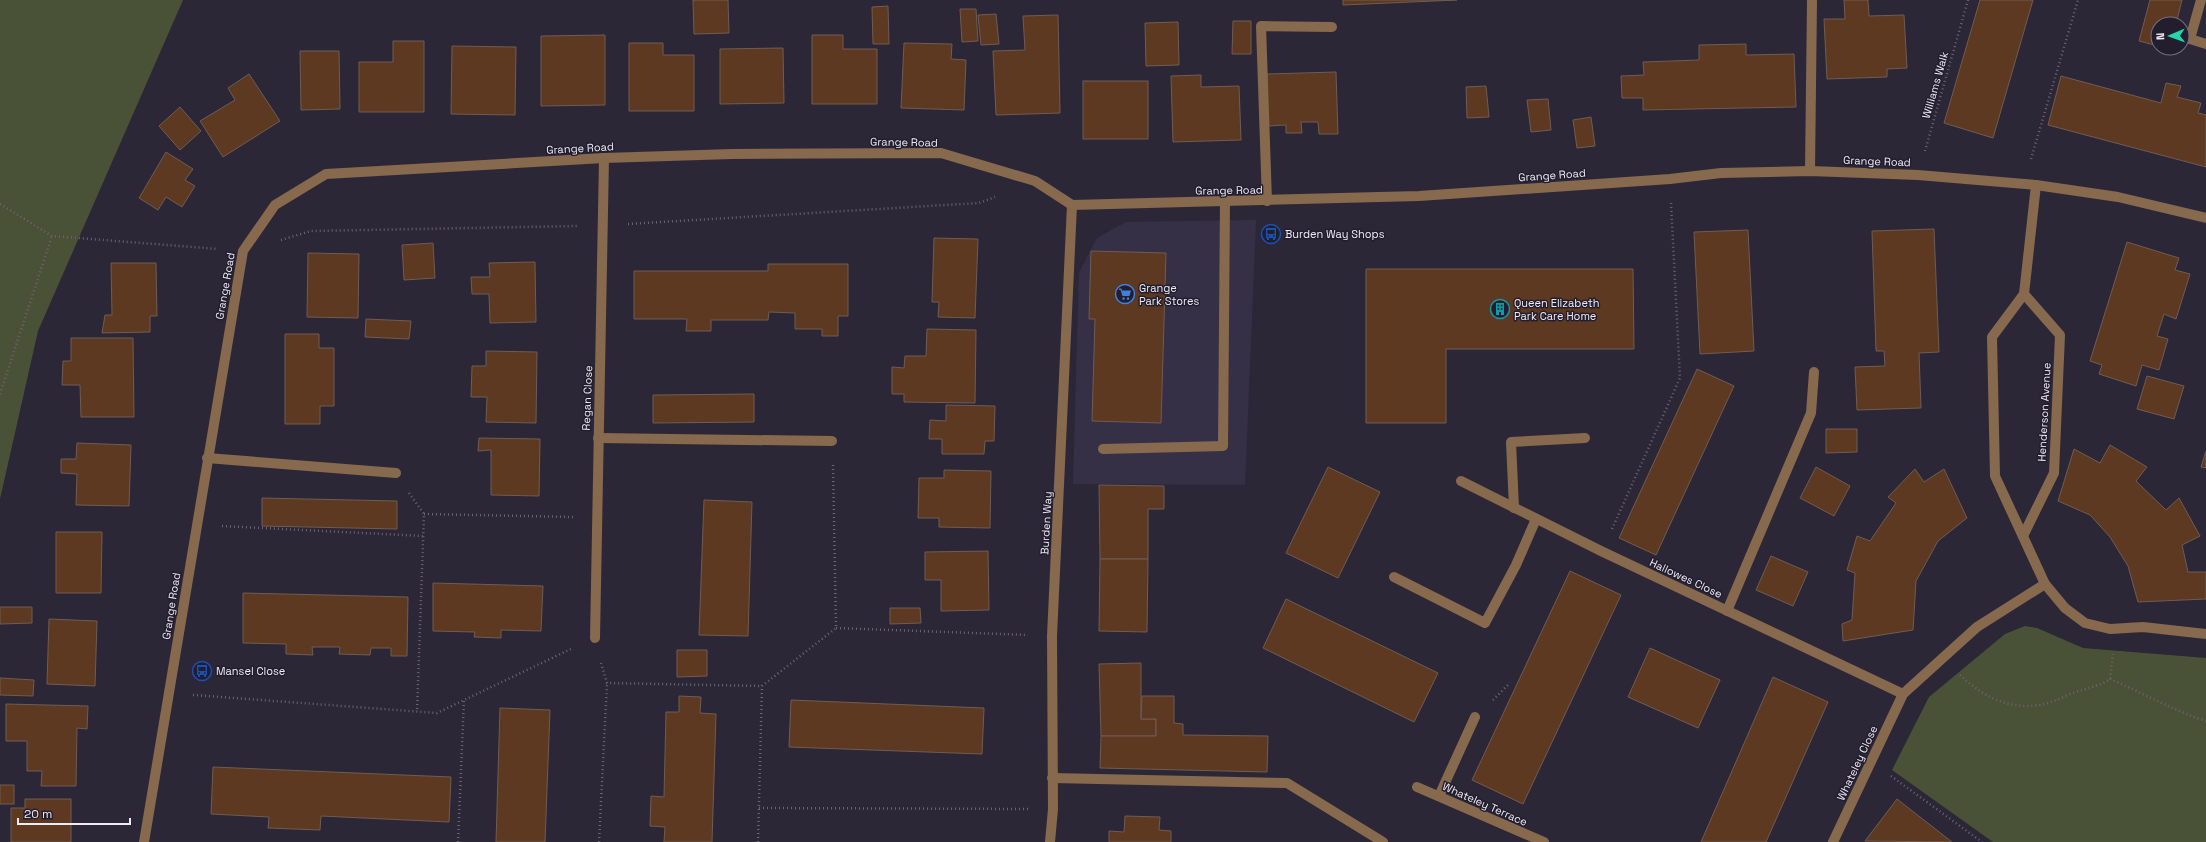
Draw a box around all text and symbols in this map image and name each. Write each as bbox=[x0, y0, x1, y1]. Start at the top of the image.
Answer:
north arrow bbox=[2150, 16, 2190, 56]
text: N bbox=[2153, 32, 2167, 40]
street label: Williams Walk bbox=[1919, 50, 1951, 120]
street label: Grange Road bbox=[870, 134, 938, 150]
street label: Grange Road bbox=[546, 139, 614, 157]
street label: Grange Road bbox=[1843, 153, 1911, 169]
street label: Grange Road bbox=[1518, 166, 1586, 184]
street label: Grange Road bbox=[1195, 182, 1263, 198]
bus stop icon: Burden Way Shops bbox=[1260, 223, 1282, 245]
place label: Burden Way Shops bbox=[1285, 227, 1385, 241]
street label: Grange Road bbox=[212, 251, 238, 321]
place label: Grange Park Stores bbox=[1139, 281, 1200, 308]
supermarket icon: Grange Park Stores bbox=[1114, 283, 1136, 305]
place label: Queen Elizabeth Park Care Home bbox=[1514, 296, 1599, 323]
building icon: Queen Elizabeth Park Care Home bbox=[1489, 298, 1511, 320]
street label: Henderson Avenue bbox=[2034, 362, 2054, 462]
street label: Regan Close bbox=[579, 365, 595, 431]
street label: Burden Way bbox=[1037, 491, 1055, 555]
street label: Hallowes Close bbox=[1648, 555, 1724, 601]
street label: Grange Road bbox=[159, 571, 183, 641]
bus stop icon: Mansel Close bbox=[191, 660, 213, 682]
place label: Mansel Close bbox=[216, 664, 285, 678]
street label: Whateley Close bbox=[1833, 723, 1881, 803]
street label: Whateley Terrace bbox=[1440, 779, 1530, 829]
scale bar bbox=[18, 800, 130, 826]
text: 20 m bbox=[24, 806, 52, 822]

